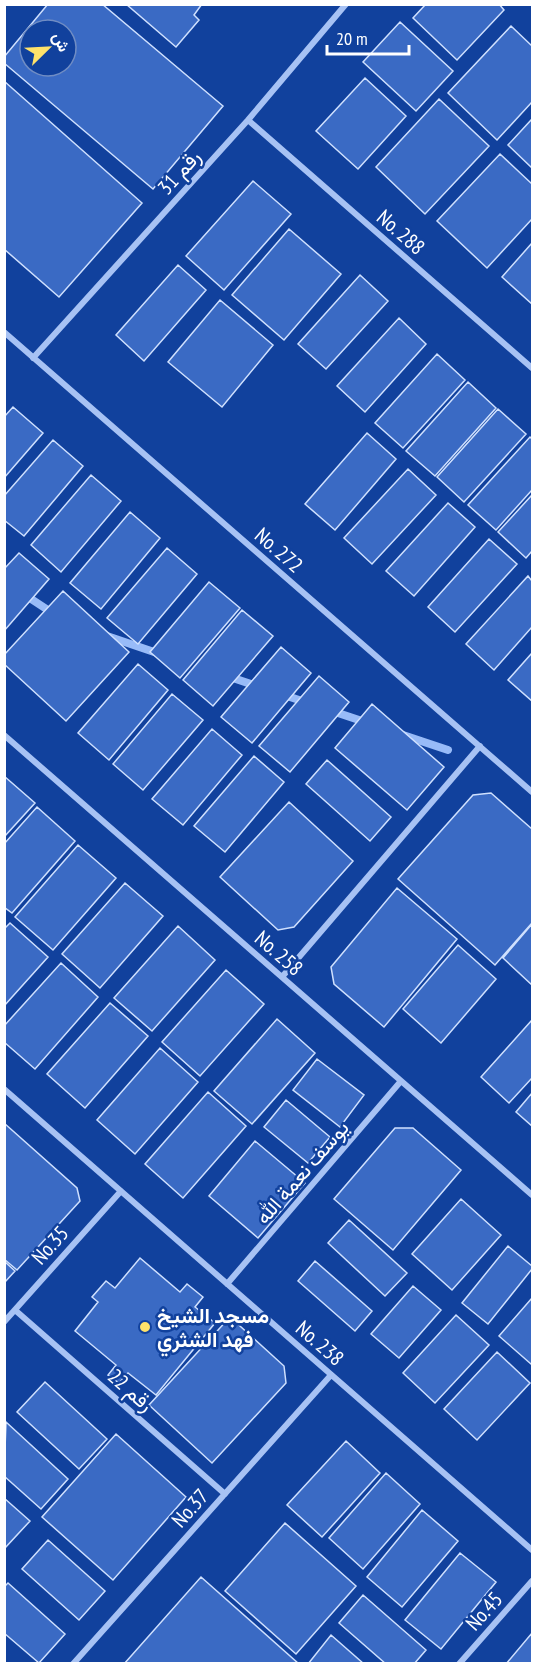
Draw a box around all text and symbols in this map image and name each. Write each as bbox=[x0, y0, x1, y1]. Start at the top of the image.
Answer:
north arrow bbox=[18, 18, 78, 78]
scale bar bbox=[327, 18, 410, 56]
text: 20 m bbox=[336, 27, 368, 50]
text: ش bbox=[49, 29, 75, 55]
street label: رقم 31 bbox=[152, 144, 207, 201]
street label: No. 288 bbox=[371, 204, 431, 260]
street label: No. 272 bbox=[249, 522, 309, 578]
street label: No. 258 bbox=[249, 925, 309, 981]
street label: يوسف نعمة الله bbox=[249, 1114, 355, 1230]
street label: No.35 bbox=[26, 1220, 74, 1270]
place label: مسجد الشيخ فهد الشثري bbox=[157, 1302, 269, 1357]
street label: No. 238 bbox=[290, 1315, 350, 1371]
marker: مسجد الشيخ فهد الشثري bbox=[138, 1320, 152, 1334]
street label: رقم 22 bbox=[102, 1363, 159, 1418]
street label: No.37 bbox=[166, 1483, 214, 1533]
street label: No.45 bbox=[460, 1586, 508, 1636]

